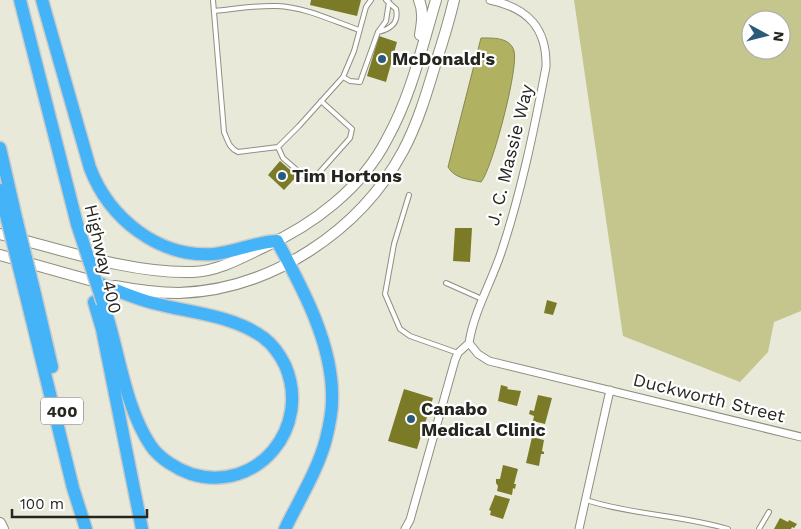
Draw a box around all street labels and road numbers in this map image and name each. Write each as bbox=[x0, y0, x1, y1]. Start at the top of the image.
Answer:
street label: J. C. Massie Way bbox=[482, 81, 537, 228]
street label: Highway 400 bbox=[81, 202, 126, 316]
street label: Duckworth Street bbox=[631, 368, 788, 427]
road number: 400 bbox=[41, 398, 83, 424]

